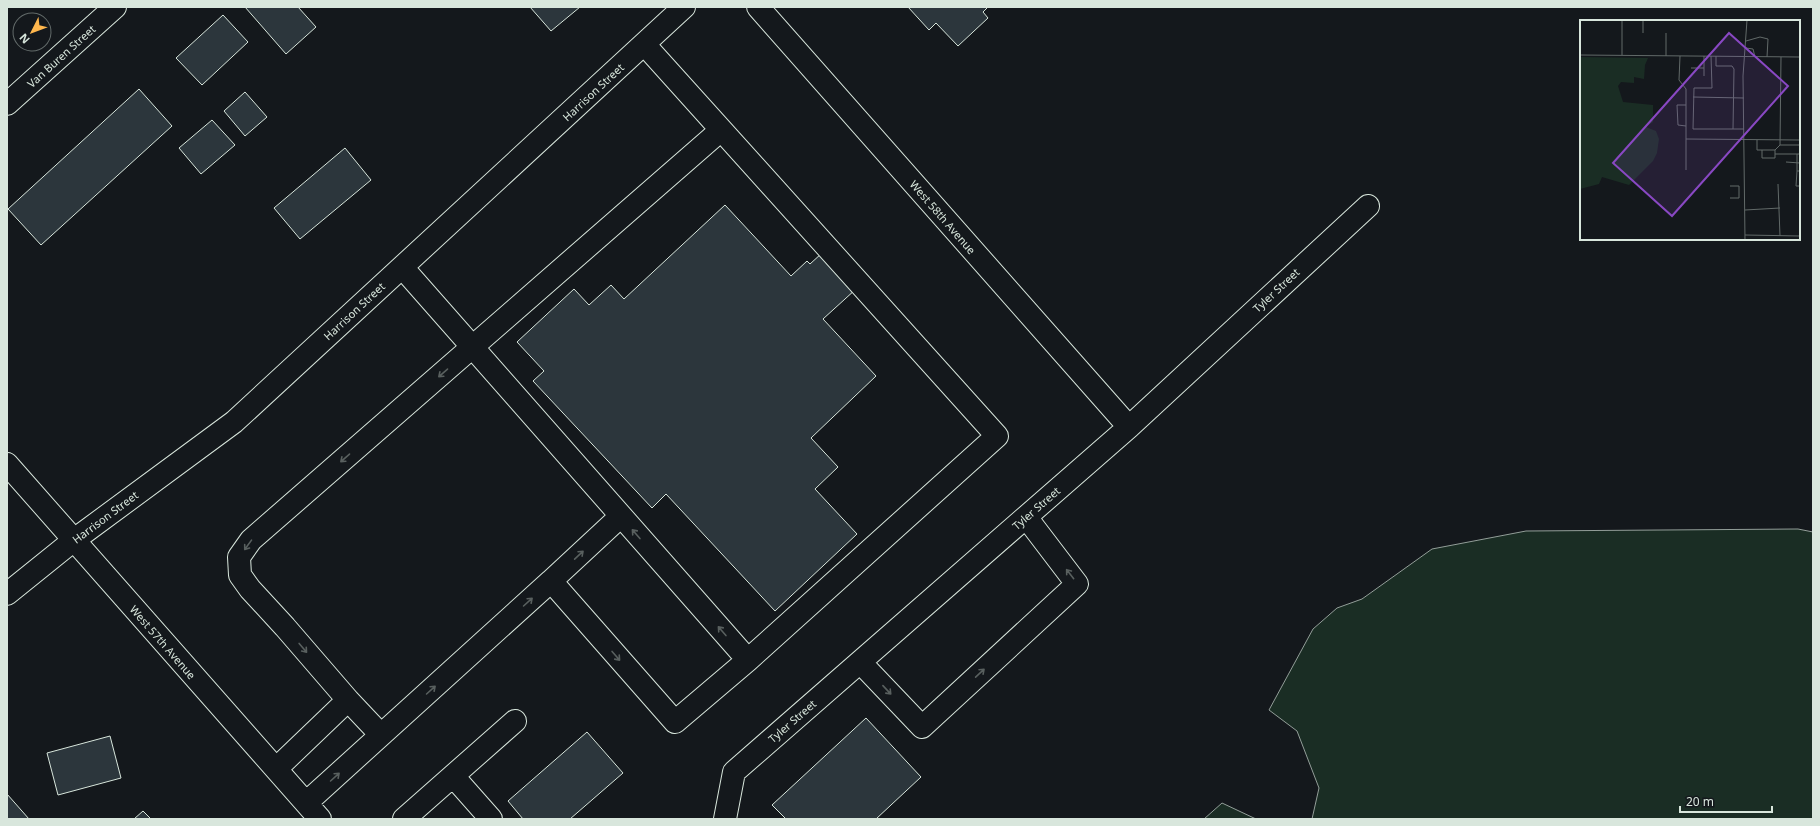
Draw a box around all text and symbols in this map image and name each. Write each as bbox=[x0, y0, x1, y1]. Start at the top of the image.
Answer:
north arrow bbox=[12, 12, 52, 52]
inset map bbox=[1580, 20, 1800, 240]
street label: Van Buren Street bbox=[24, 21, 98, 91]
text: N bbox=[16, 31, 33, 47]
street label: Harrison Street bbox=[559, 60, 627, 124]
street label: West 58th Avenue bbox=[907, 177, 979, 257]
street label: Tyler Street bbox=[1249, 264, 1303, 315]
street label: Harrison Street bbox=[320, 279, 388, 343]
one-way arrow bbox=[438, 368, 448, 378]
one-way arrow bbox=[340, 454, 350, 463]
street label: Tyler Street bbox=[1009, 483, 1063, 533]
street label: Harrison Street bbox=[69, 487, 141, 547]
one-way arrow bbox=[632, 528, 641, 539]
one-way arrow bbox=[244, 539, 252, 550]
one-way arrow bbox=[574, 550, 584, 560]
one-way arrow bbox=[1066, 569, 1075, 580]
one-way arrow bbox=[522, 598, 533, 607]
street label: West 57th Avenue bbox=[127, 602, 199, 682]
one-way arrow bbox=[718, 626, 727, 636]
one-way arrow bbox=[299, 643, 308, 653]
one-way arrow bbox=[611, 650, 620, 660]
one-way arrow bbox=[975, 669, 985, 678]
one-way arrow bbox=[426, 685, 436, 694]
one-way arrow bbox=[882, 685, 892, 695]
street label: Tyler Street bbox=[765, 696, 819, 746]
one-way arrow bbox=[330, 772, 340, 782]
scale bar bbox=[1680, 788, 1772, 814]
text: 20 m bbox=[1686, 793, 1714, 810]

